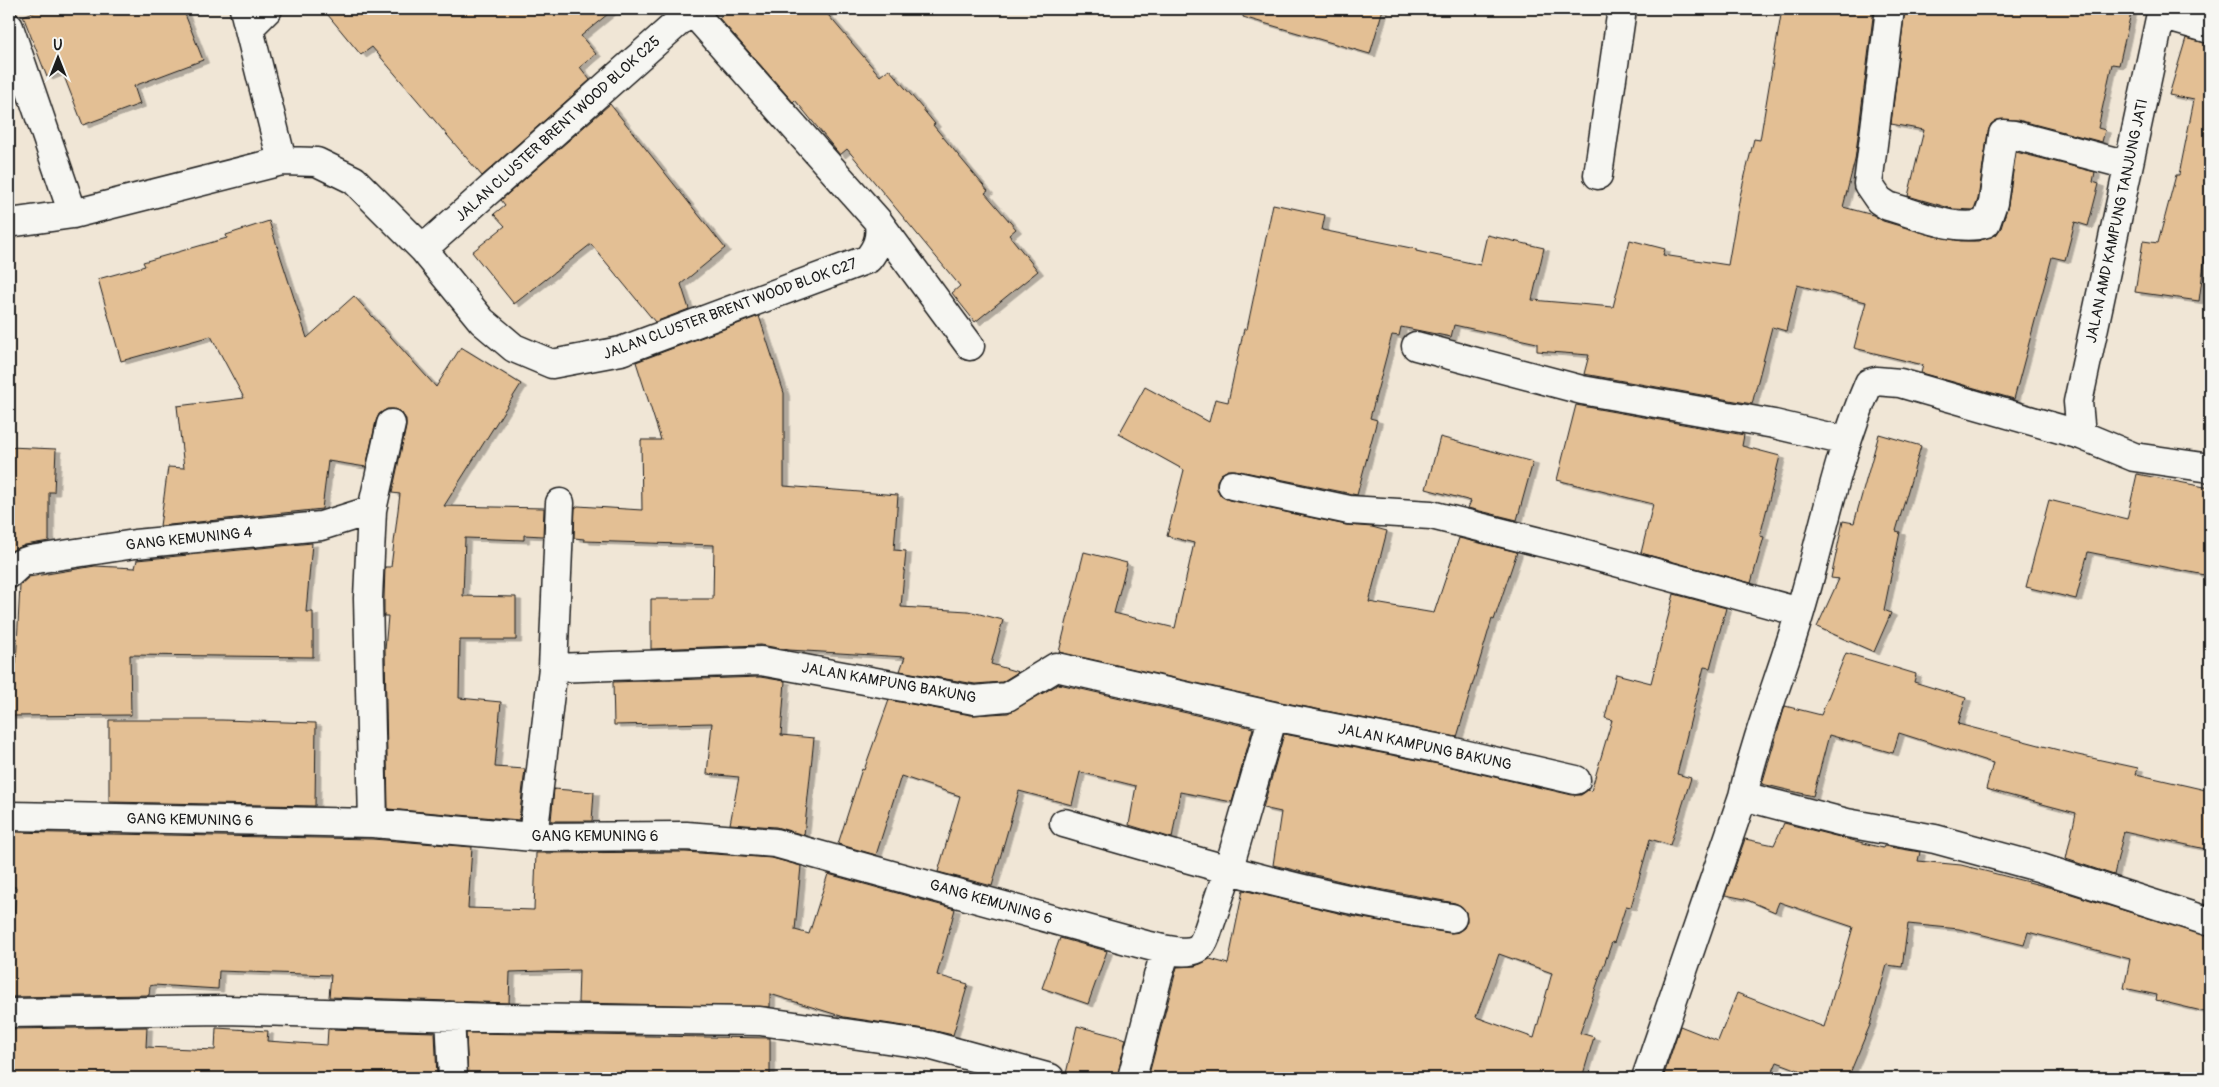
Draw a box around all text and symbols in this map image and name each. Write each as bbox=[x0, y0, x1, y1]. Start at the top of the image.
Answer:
north arrow bbox=[32, 32, 82, 82]
street label: JALAN CLUSTER BRENT WOOD BLOK C25 bbox=[452, 32, 664, 226]
text: U bbox=[53, 37, 63, 54]
street label: JALAN AMD KAMPUNG TANJUNG JATI bbox=[2082, 97, 2152, 345]
street label: JALAN CLUSTER BRENT WOOD BLOK C27 bbox=[600, 254, 860, 364]
street label: GANG KEMUNING 4 bbox=[125, 523, 253, 555]
street label: JALAN KAMPUNG BAKUNG bbox=[800, 658, 978, 708]
street label: JALAN KAMPUNG BAKUNG bbox=[1336, 719, 1514, 775]
street label: GANG KEMUNING 6 bbox=[126, 809, 254, 831]
street label: GANG KEMUNING 6 bbox=[531, 827, 659, 846]
street label: GANG KEMUNING 6 bbox=[927, 875, 1055, 929]

